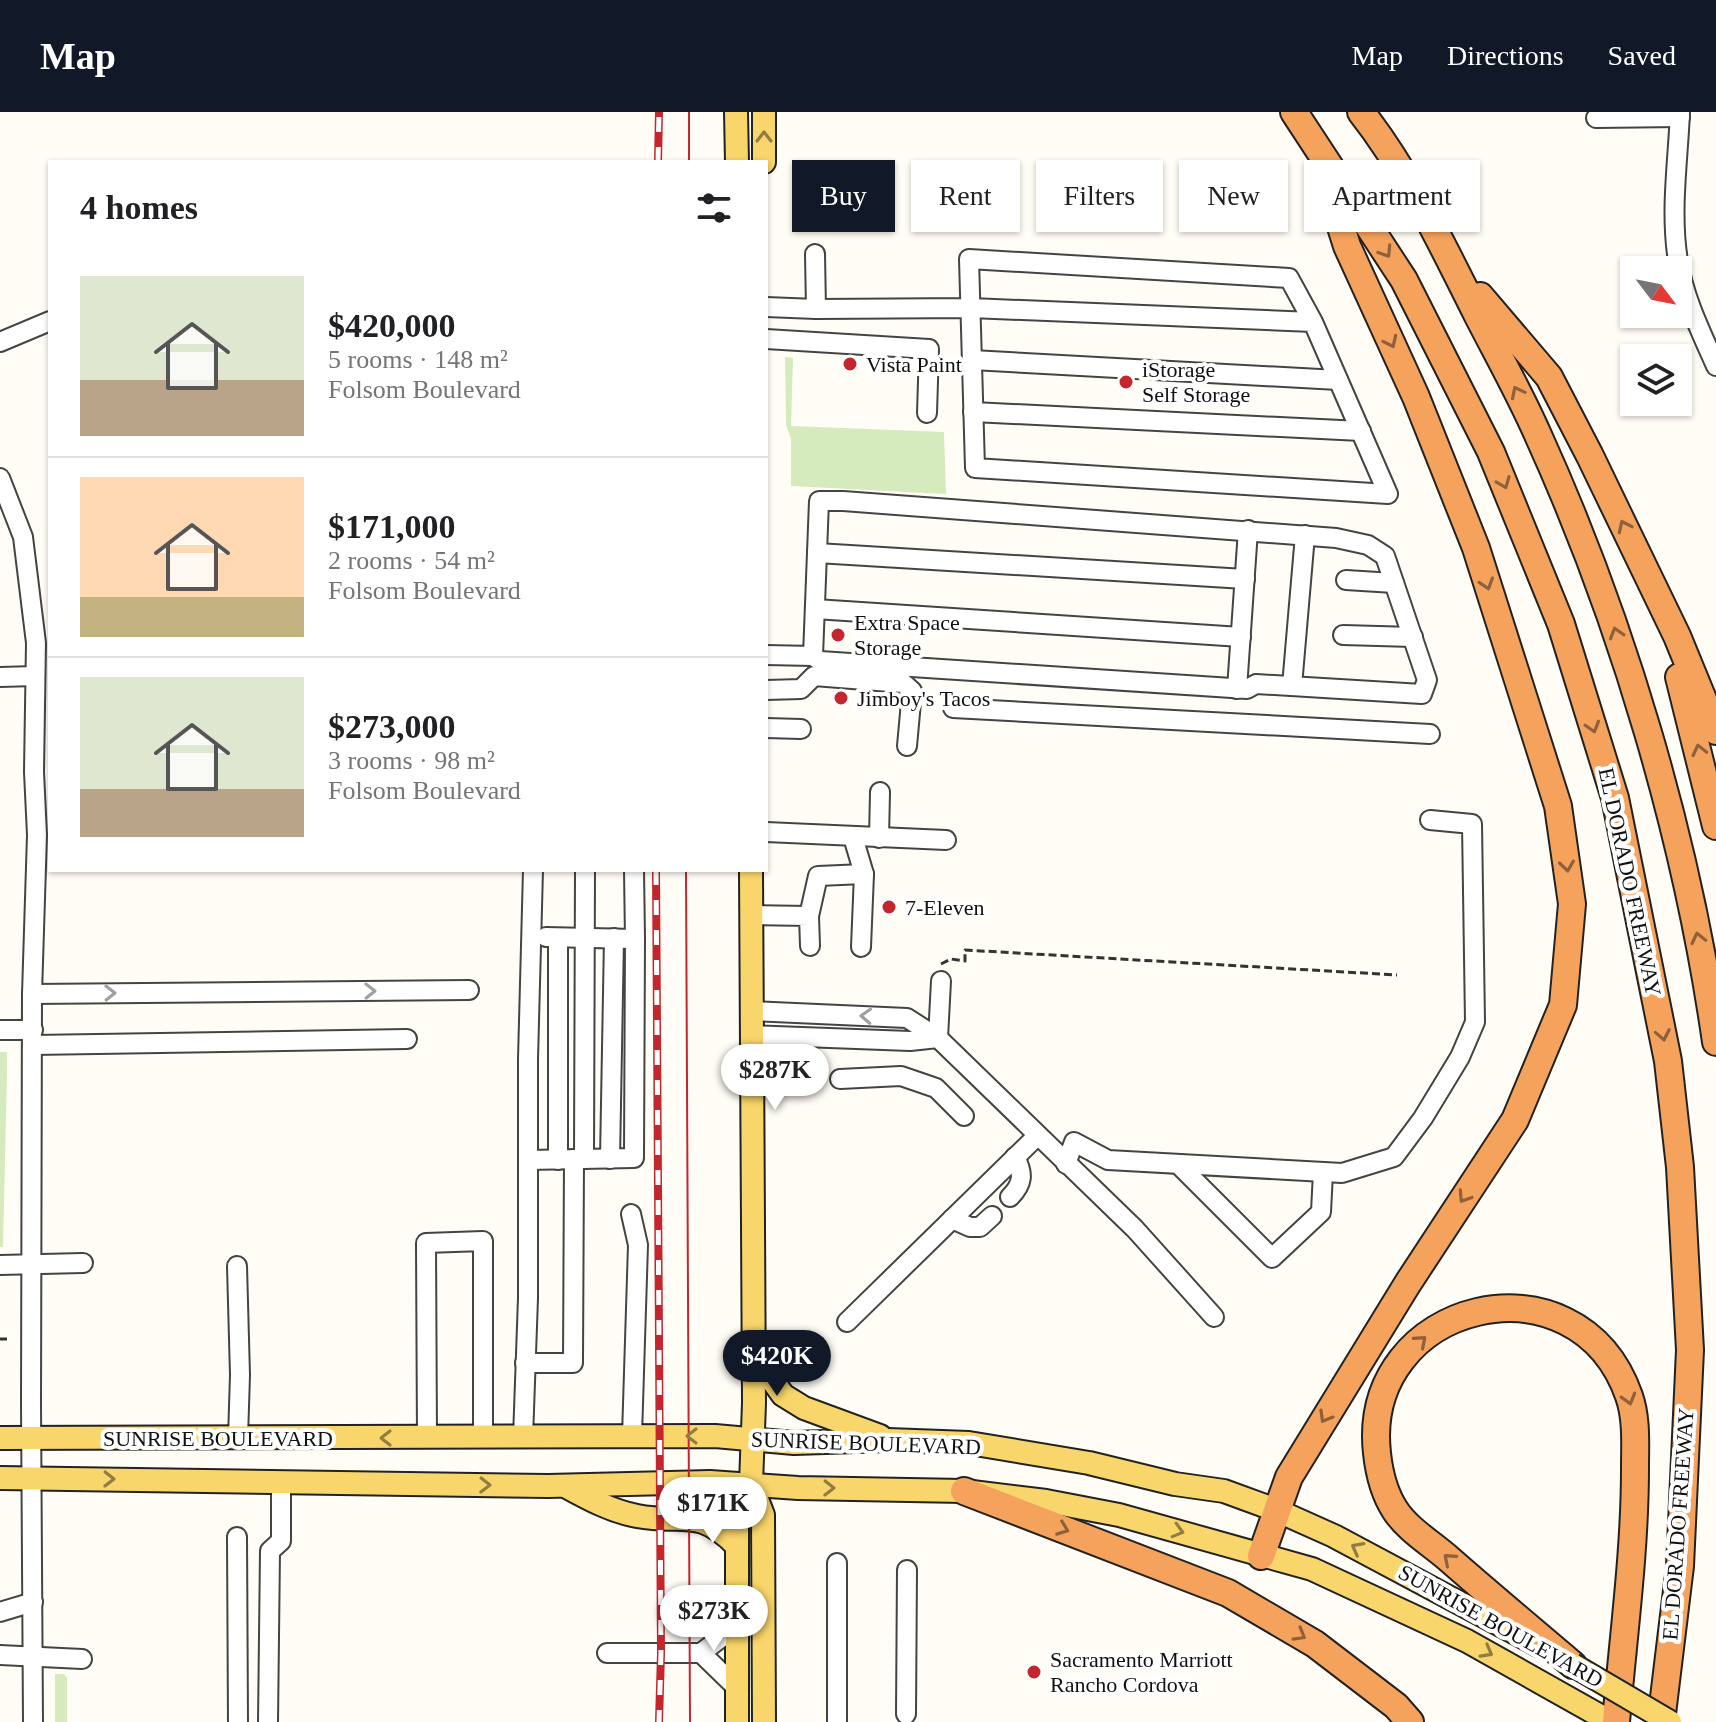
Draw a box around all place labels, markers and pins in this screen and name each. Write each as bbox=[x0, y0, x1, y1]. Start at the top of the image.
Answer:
place label: Vista Paint bbox=[866, 352, 962, 377]
marker: Vista Paint bbox=[841, 355, 859, 373]
place label: iStorage Self Storage bbox=[1142, 357, 1250, 407]
marker: iStorage Self Storage bbox=[1117, 373, 1135, 391]
place label: Extra Space Storage bbox=[854, 610, 960, 660]
marker: Extra Space Storage bbox=[829, 626, 847, 644]
place label: Jimboy's Tacos bbox=[857, 686, 990, 711]
marker: Jimboy's Tacos bbox=[832, 689, 850, 707]
place label: 7-Eleven bbox=[905, 895, 984, 920]
marker: 7-Eleven bbox=[880, 898, 898, 916]
pin: $287K bbox=[719, 1044, 831, 1112]
pin: $420K bbox=[721, 1330, 833, 1398]
pin: $171K bbox=[657, 1477, 769, 1545]
pin: $273K bbox=[658, 1585, 770, 1653]
place label: Sacramento Marriott Rancho Cordova bbox=[1050, 1647, 1233, 1697]
marker: Sacramento Marriott Rancho Cordova bbox=[1025, 1663, 1043, 1681]

